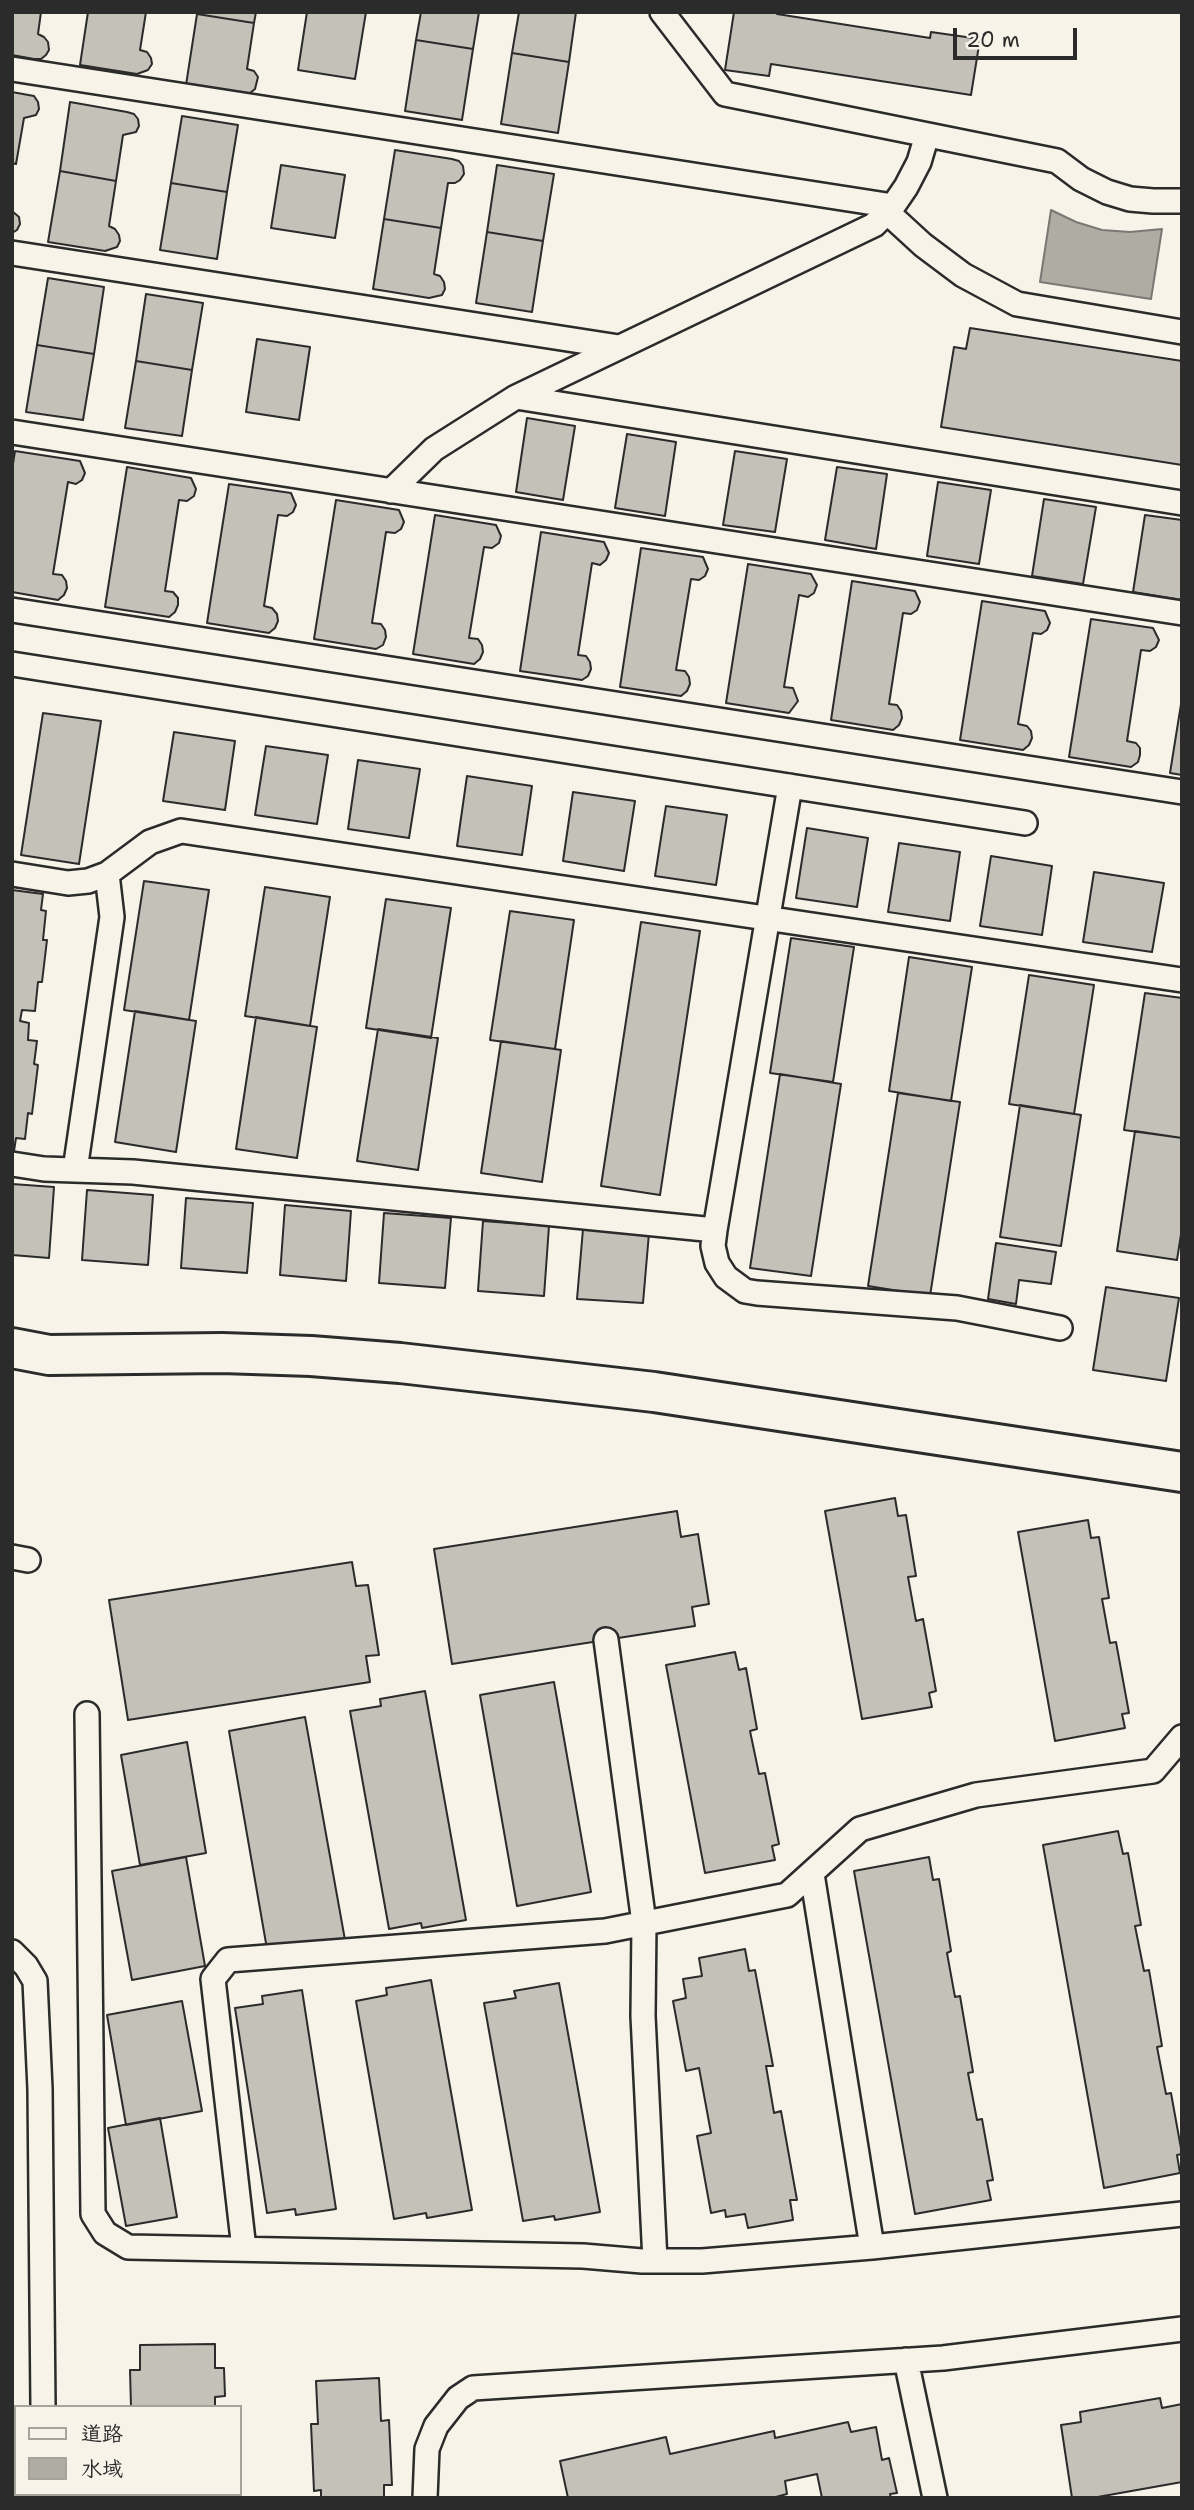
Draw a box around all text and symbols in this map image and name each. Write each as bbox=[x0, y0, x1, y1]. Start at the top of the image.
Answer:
scale bar bbox=[956, 14, 1080, 58]
text: 20 m bbox=[966, 26, 1020, 54]
legend bbox=[14, 2405, 242, 2496]
text: 道路 bbox=[81, 2420, 123, 2448]
text: 水域 bbox=[81, 2455, 123, 2483]

